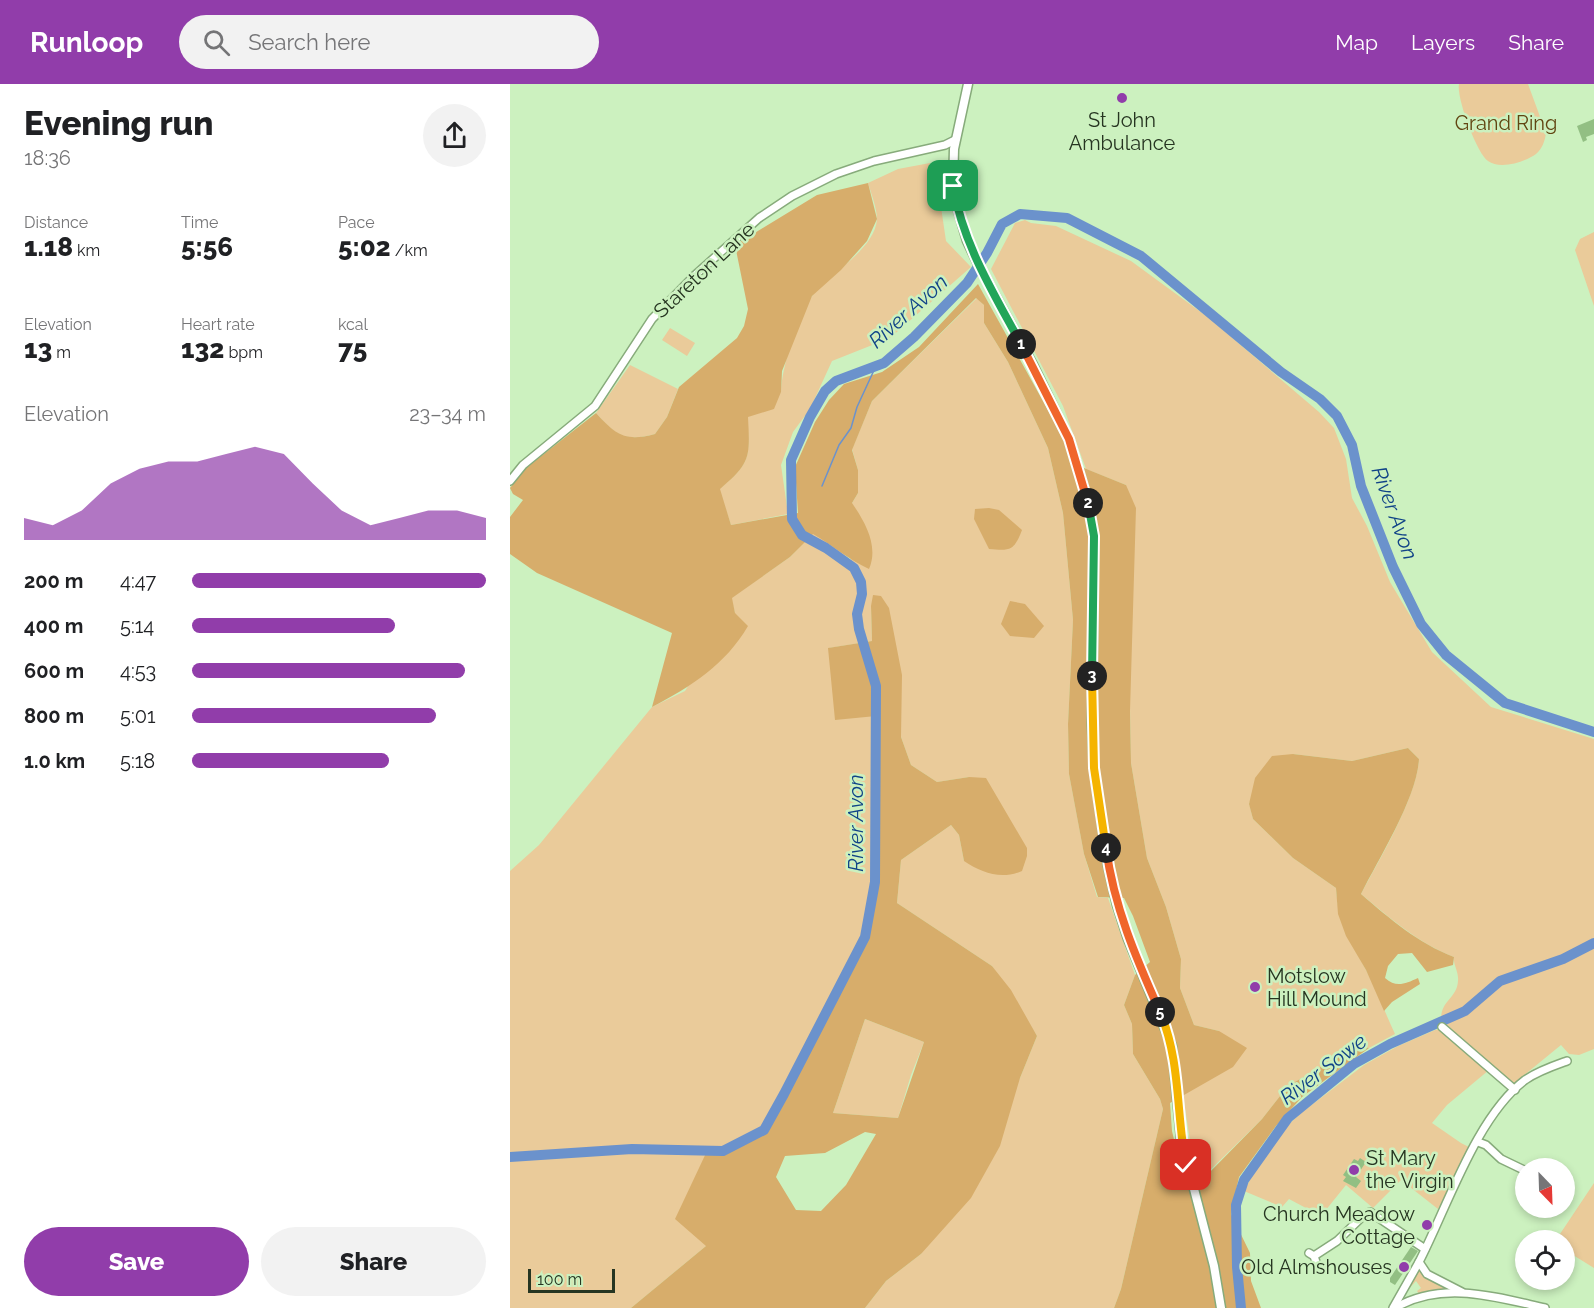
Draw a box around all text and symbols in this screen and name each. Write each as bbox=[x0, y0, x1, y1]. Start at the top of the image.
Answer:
search box bbox=[179, 15, 599, 69]
text: Runloop bbox=[30, 26, 143, 59]
icon: search bbox=[200, 26, 233, 59]
text: Search here bbox=[248, 29, 370, 55]
text: Map bbox=[1335, 30, 1378, 55]
text: Layers bbox=[1411, 30, 1475, 55]
text: Share bbox=[1508, 30, 1564, 55]
marker: St John Ambulance bbox=[1115, 91, 1129, 105]
text: Evening run bbox=[24, 104, 214, 143]
button: share bbox=[423, 104, 486, 167]
place label: St John Ambulance bbox=[1069, 108, 1176, 155]
park label: Grand Ring bbox=[1455, 111, 1557, 135]
text: 18:36 bbox=[24, 146, 71, 170]
pin bbox=[927, 160, 978, 211]
icon: arrive bbox=[936, 169, 969, 202]
text: Distance bbox=[24, 213, 88, 232]
text: Time bbox=[181, 213, 218, 232]
text: Pace bbox=[338, 213, 375, 232]
street label: Stareton Lane bbox=[649, 217, 760, 323]
text: 1.18 bbox=[24, 232, 73, 262]
text: 5:56 bbox=[181, 232, 233, 262]
text: 5:02 bbox=[338, 232, 391, 262]
text: km bbox=[73, 241, 100, 260]
text: /km bbox=[391, 241, 428, 260]
water label: River Avon bbox=[863, 269, 953, 353]
text: Elevation bbox=[24, 315, 92, 334]
text: Heart rate bbox=[181, 315, 255, 334]
text: kcal bbox=[338, 315, 368, 334]
pin: 1 bbox=[1006, 329, 1036, 359]
text: 13 bbox=[24, 334, 52, 364]
text: 132 bbox=[181, 334, 224, 364]
text: 75 bbox=[338, 334, 367, 364]
text: 1 bbox=[1017, 334, 1025, 353]
text: m bbox=[52, 343, 71, 362]
text: bpm bbox=[224, 343, 263, 362]
text: Elevation bbox=[24, 402, 109, 426]
text: 23–34 m bbox=[409, 402, 486, 426]
water label: River Avon bbox=[1367, 463, 1423, 563]
pin: 2 bbox=[1073, 488, 1103, 518]
text: 2 bbox=[1083, 493, 1093, 512]
text: 200 m bbox=[24, 569, 83, 593]
text: 4:47 bbox=[120, 569, 156, 593]
text: 400 m bbox=[24, 614, 83, 638]
text: 5:14 bbox=[120, 614, 154, 638]
text: 600 m bbox=[24, 659, 84, 683]
text: 4:53 bbox=[120, 659, 156, 683]
pin: 3 bbox=[1077, 661, 1107, 691]
text: 3 bbox=[1088, 666, 1096, 685]
text: 800 m bbox=[24, 704, 84, 728]
text: 5:01 bbox=[120, 704, 155, 728]
text: 1.0 km bbox=[24, 749, 85, 773]
text: 5:18 bbox=[120, 749, 155, 773]
water label: River Avon bbox=[843, 774, 868, 872]
pin: 4 bbox=[1091, 833, 1121, 863]
text: 4 bbox=[1101, 838, 1111, 857]
place label: Motslow Hill Mound bbox=[1267, 964, 1367, 1011]
marker: Motslow Hill Mound bbox=[1248, 980, 1262, 994]
pin: 5 bbox=[1145, 997, 1175, 1027]
text: 5 bbox=[1156, 1002, 1164, 1021]
water label: River Sowe bbox=[1275, 1028, 1371, 1110]
pin bbox=[1160, 1139, 1211, 1190]
place label: St Mary the Virgin bbox=[1366, 1146, 1454, 1193]
icon: check bbox=[1169, 1148, 1202, 1181]
north arrow bbox=[1515, 1158, 1575, 1218]
map controls bbox=[1515, 1158, 1575, 1290]
marker: St Mary the Virgin bbox=[1347, 1163, 1361, 1177]
place label: Church Meadow Cottage bbox=[1263, 1202, 1415, 1249]
marker: Church Meadow Cottage bbox=[1420, 1218, 1434, 1232]
button: Save bbox=[24, 1227, 249, 1296]
button: Share bbox=[261, 1227, 486, 1296]
button: locate bbox=[1515, 1230, 1575, 1290]
place label: Old Almshouses bbox=[1241, 1255, 1392, 1279]
marker: Old Almshouses bbox=[1397, 1260, 1411, 1274]
scale bar bbox=[528, 1266, 615, 1294]
text: 100 m bbox=[537, 1270, 582, 1289]

